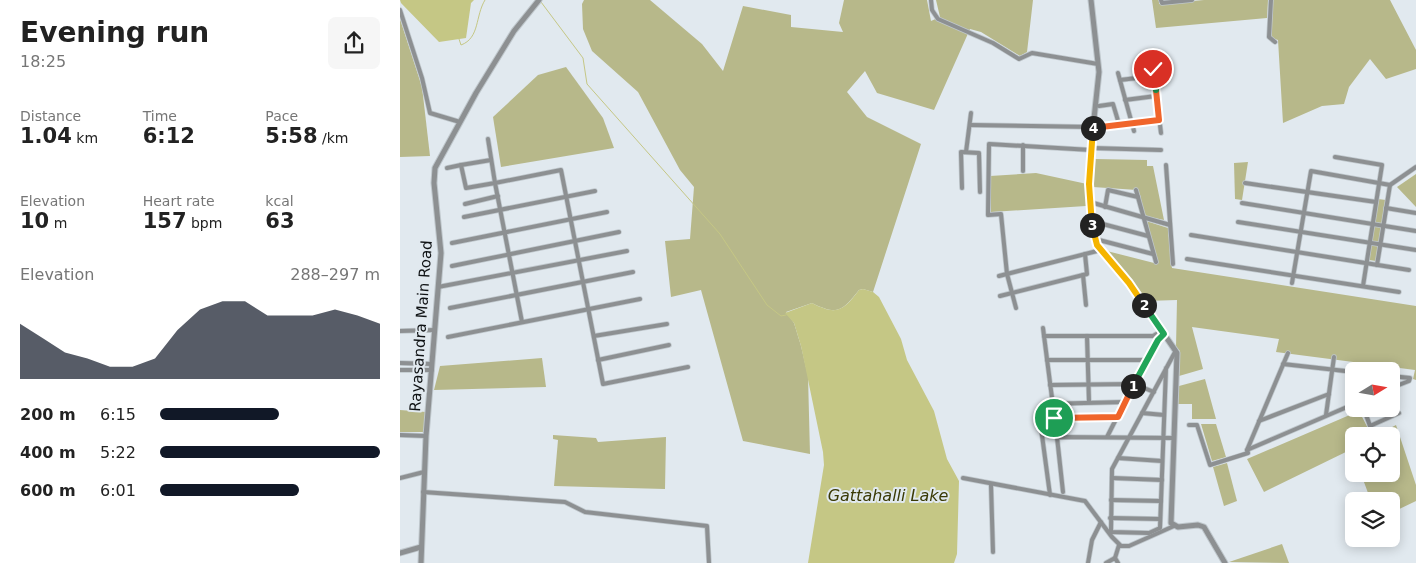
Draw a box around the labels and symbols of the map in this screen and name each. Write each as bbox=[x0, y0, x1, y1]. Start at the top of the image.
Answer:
pin bbox=[1132, 48, 1174, 90]
pin: 4 bbox=[1080, 116, 1106, 140]
pin: 3 bbox=[1080, 212, 1104, 238]
street label: Rayasandra Main Road bbox=[406, 240, 436, 412]
pin: 2 bbox=[1132, 292, 1156, 318]
north arrow bbox=[1345, 362, 1400, 418]
pin: 1 bbox=[1120, 374, 1146, 398]
pin bbox=[1033, 397, 1075, 439]
water label: Gattahalli Lake bbox=[828, 486, 949, 505]

